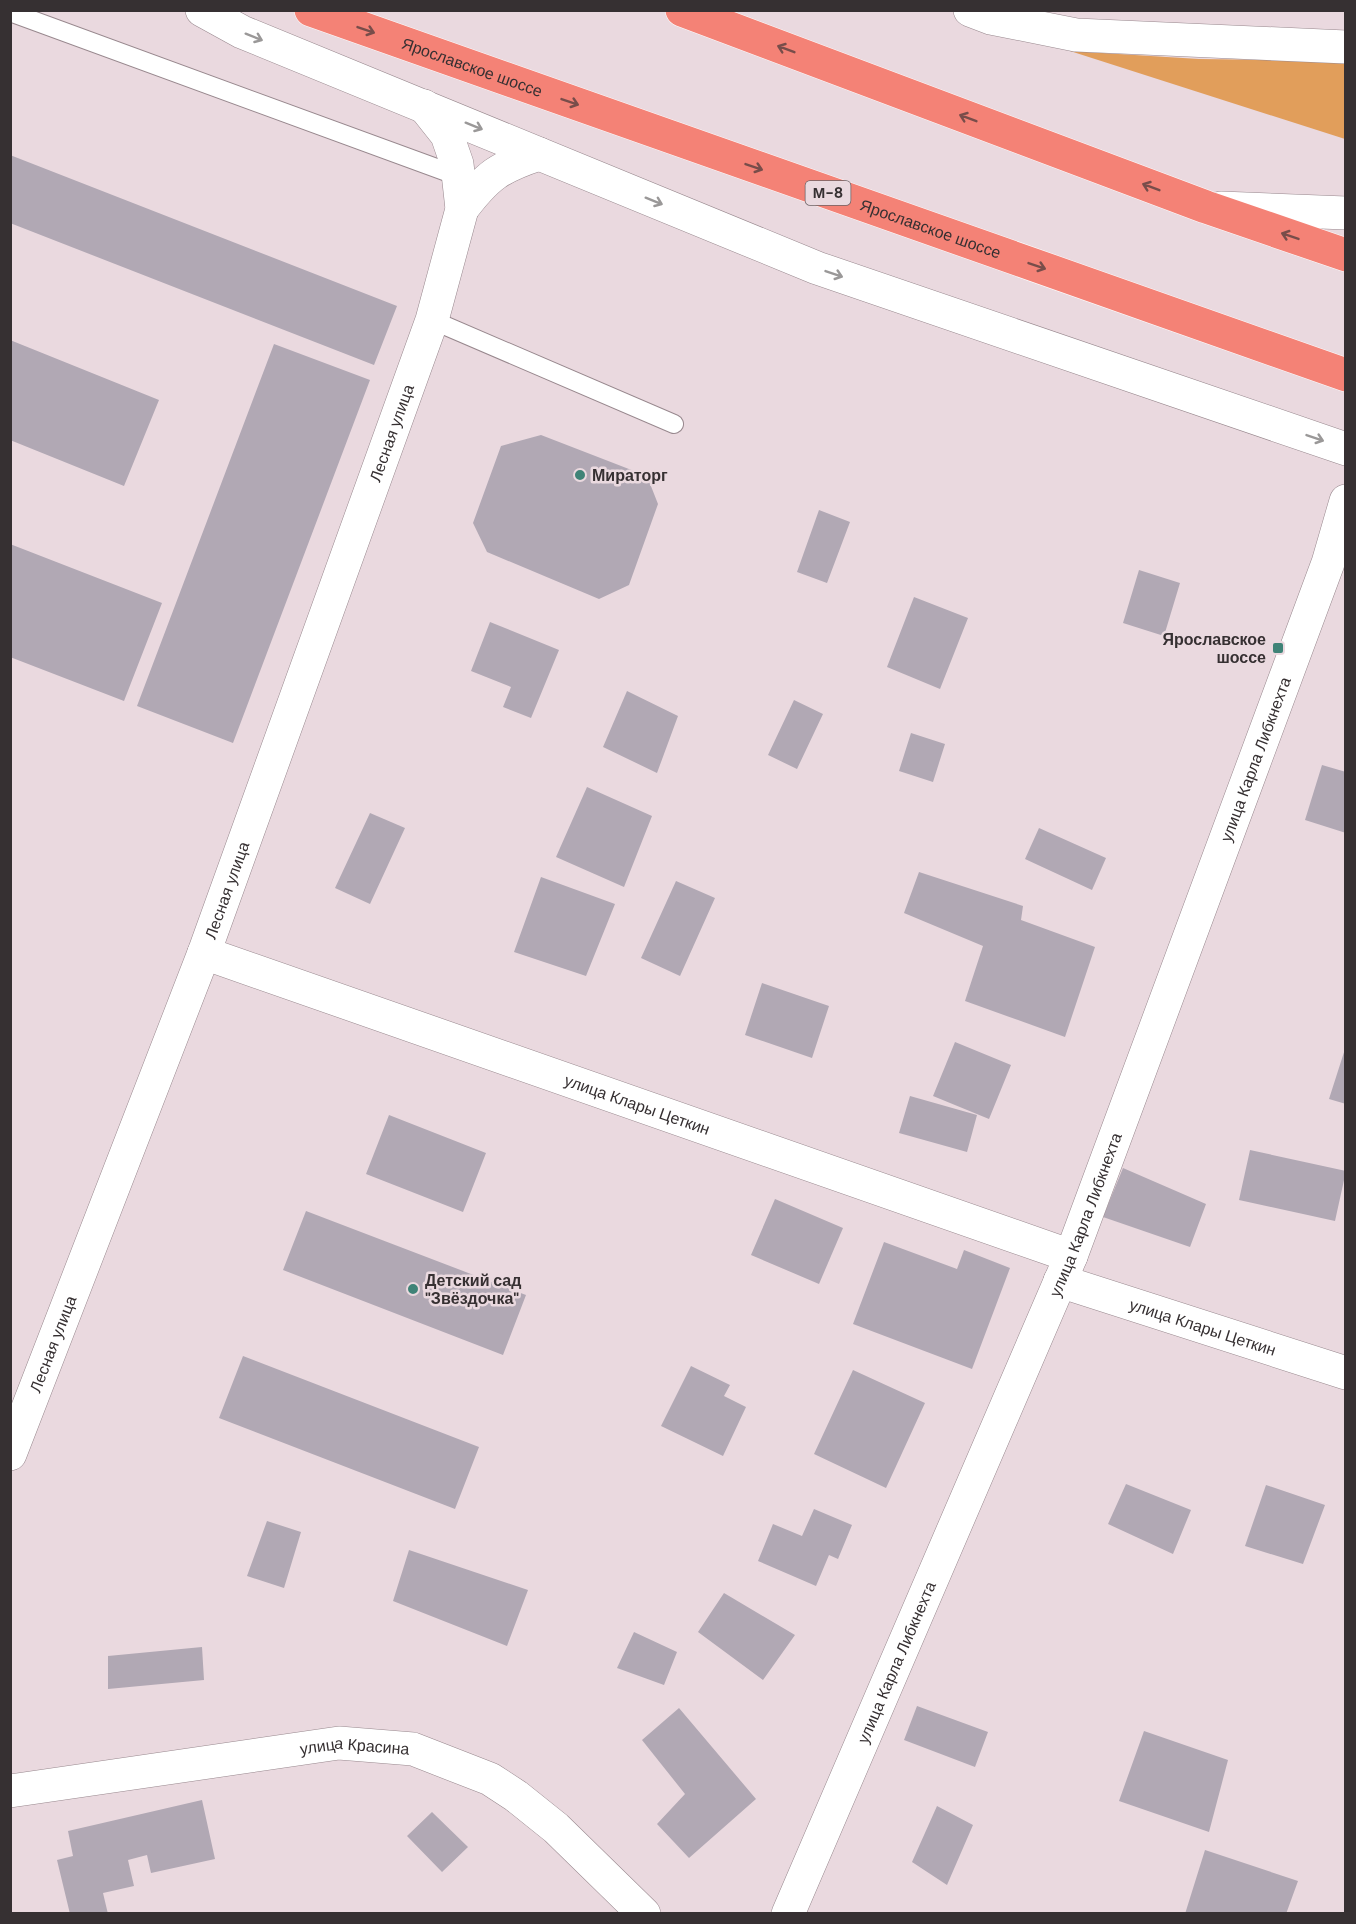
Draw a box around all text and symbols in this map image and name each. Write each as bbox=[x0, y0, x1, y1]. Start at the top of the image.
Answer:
one-way arrow bbox=[356, 25, 375, 36]
one-way arrow bbox=[244, 32, 263, 43]
street label: Ярославское шоссе bbox=[399, 33, 545, 102]
one-way arrow bbox=[777, 43, 796, 54]
one-way arrow bbox=[560, 97, 579, 108]
one-way arrow bbox=[959, 112, 978, 123]
one-way arrow bbox=[464, 121, 482, 132]
one-way arrow bbox=[744, 162, 763, 173]
one-way arrow bbox=[1142, 180, 1161, 191]
road number: М-8 bbox=[806, 181, 850, 205]
street label: Ярославское шоссе bbox=[857, 194, 1004, 264]
one-way arrow bbox=[644, 196, 662, 207]
one-way arrow bbox=[1281, 230, 1300, 241]
one-way arrow bbox=[1027, 262, 1046, 273]
one-way arrow bbox=[824, 270, 843, 281]
street label: Лесная улица bbox=[365, 381, 419, 485]
one-way arrow bbox=[1305, 434, 1324, 445]
place label: Мираторг bbox=[592, 465, 668, 486]
marker: Мираторг bbox=[573, 468, 587, 482]
place label: Ярославское шоссе bbox=[1162, 629, 1266, 668]
marker: Ярославское шоссе bbox=[1271, 641, 1285, 655]
street label: улица Карла Либкнехта bbox=[1216, 674, 1296, 845]
street label: Лесная улица bbox=[200, 839, 254, 942]
street label: улица Клары Цеткин bbox=[562, 1070, 713, 1140]
street label: улица Карла Либкнехта bbox=[1045, 1130, 1127, 1300]
place label: Детский сад "Звёздочка" bbox=[425, 1270, 521, 1309]
marker: Детский сад "Звёздочка" bbox=[406, 1282, 420, 1296]
street label: Лесная улица bbox=[25, 1293, 81, 1396]
street label: улица Клары Цеткин bbox=[1127, 1294, 1279, 1361]
street label: улица Карла Либкнехта bbox=[853, 1578, 941, 1747]
street label: улица Красина bbox=[298, 1733, 410, 1760]

